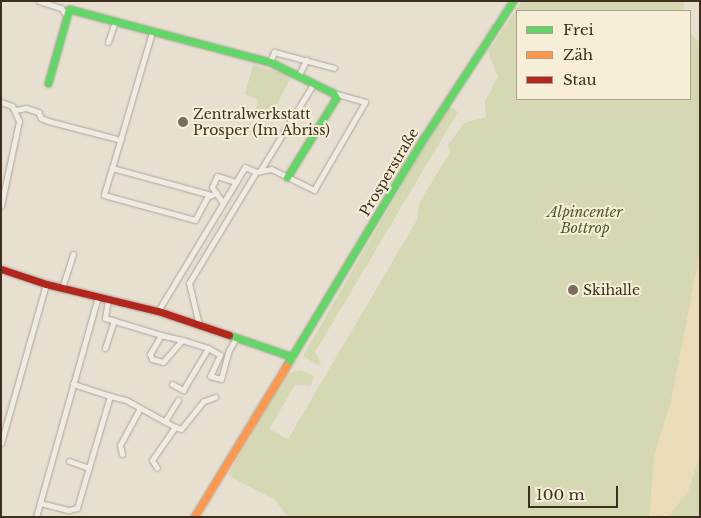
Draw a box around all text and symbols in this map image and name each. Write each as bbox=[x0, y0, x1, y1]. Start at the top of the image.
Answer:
legend bbox=[516, 10, 691, 100]
text: Frei bbox=[563, 20, 594, 39]
text: Zäh bbox=[563, 45, 593, 64]
text: Stau bbox=[563, 70, 597, 89]
place label: Zentralwerkstatt Prosper (Im Abriss) bbox=[193, 106, 331, 138]
marker: Zentralwerkstatt Prosper (Im Abriss) bbox=[177, 116, 189, 128]
street label: Prosperstraße bbox=[356, 125, 422, 219]
park label: Alpincenter Bottrop bbox=[547, 204, 623, 236]
place label: Skihalle bbox=[583, 282, 640, 298]
marker: Skihalle bbox=[567, 284, 579, 296]
scale bar bbox=[531, 476, 621, 508]
text: 100 m bbox=[536, 485, 585, 504]

